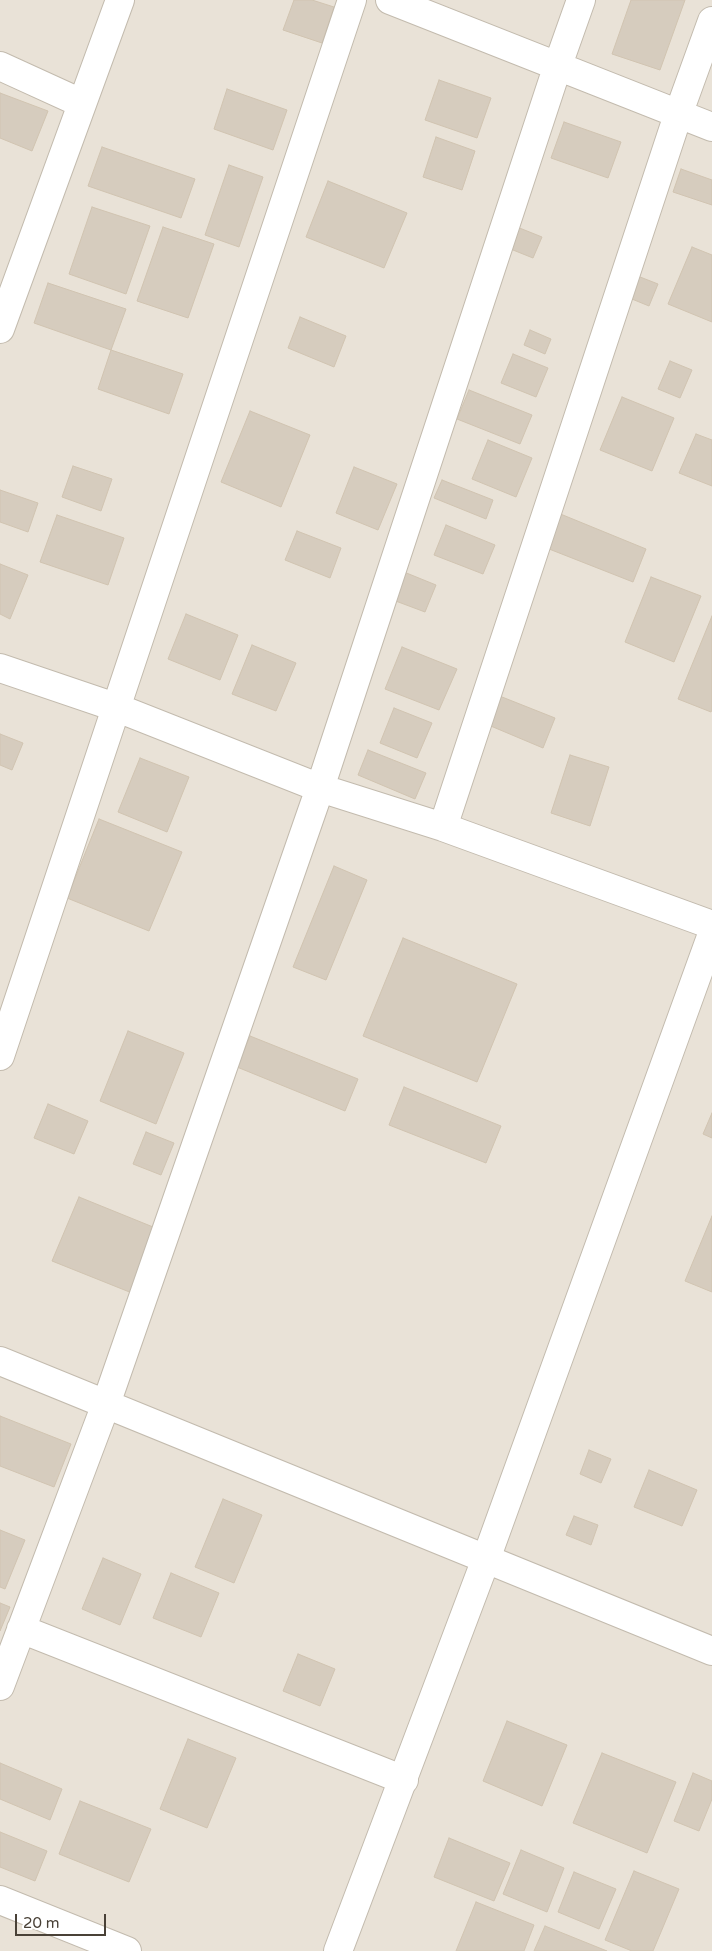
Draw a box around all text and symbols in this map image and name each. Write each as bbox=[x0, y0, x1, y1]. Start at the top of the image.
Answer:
scale bar bbox=[18, 1904, 109, 1936]
text: 20 m bbox=[23, 1914, 60, 1932]

